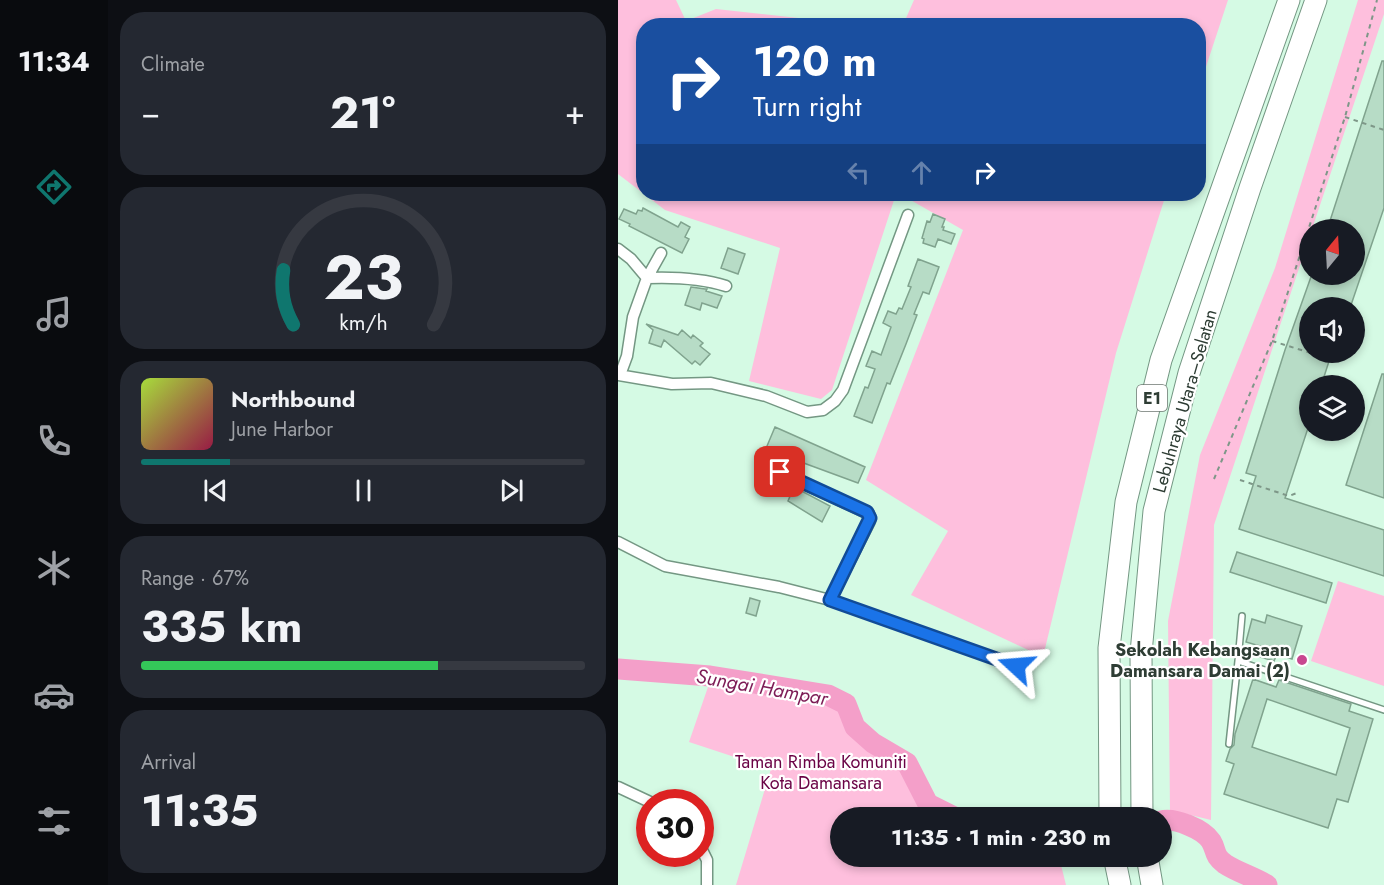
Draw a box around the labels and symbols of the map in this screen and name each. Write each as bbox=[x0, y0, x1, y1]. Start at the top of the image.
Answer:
north arrow bbox=[1299, 219, 1365, 285]
street label: Lebuhraya Utara–Selatan bbox=[1146, 306, 1224, 496]
road number: E1 bbox=[1137, 385, 1167, 411]
pin bbox=[754, 446, 805, 497]
position arrow bbox=[984, 634, 1048, 698]
place label: Sekolah Kebangsaan Damansara Damai (2) bbox=[1110, 637, 1290, 684]
marker: Sekolah Kebangsaan Damansara Damai (2) bbox=[1295, 653, 1309, 667]
water label: Sungai Hampar bbox=[694, 662, 831, 714]
park label: Taman Rimba Komuniti Kota Damansara bbox=[735, 749, 907, 796]
speed limit sign: 30 bbox=[636, 789, 714, 867]

